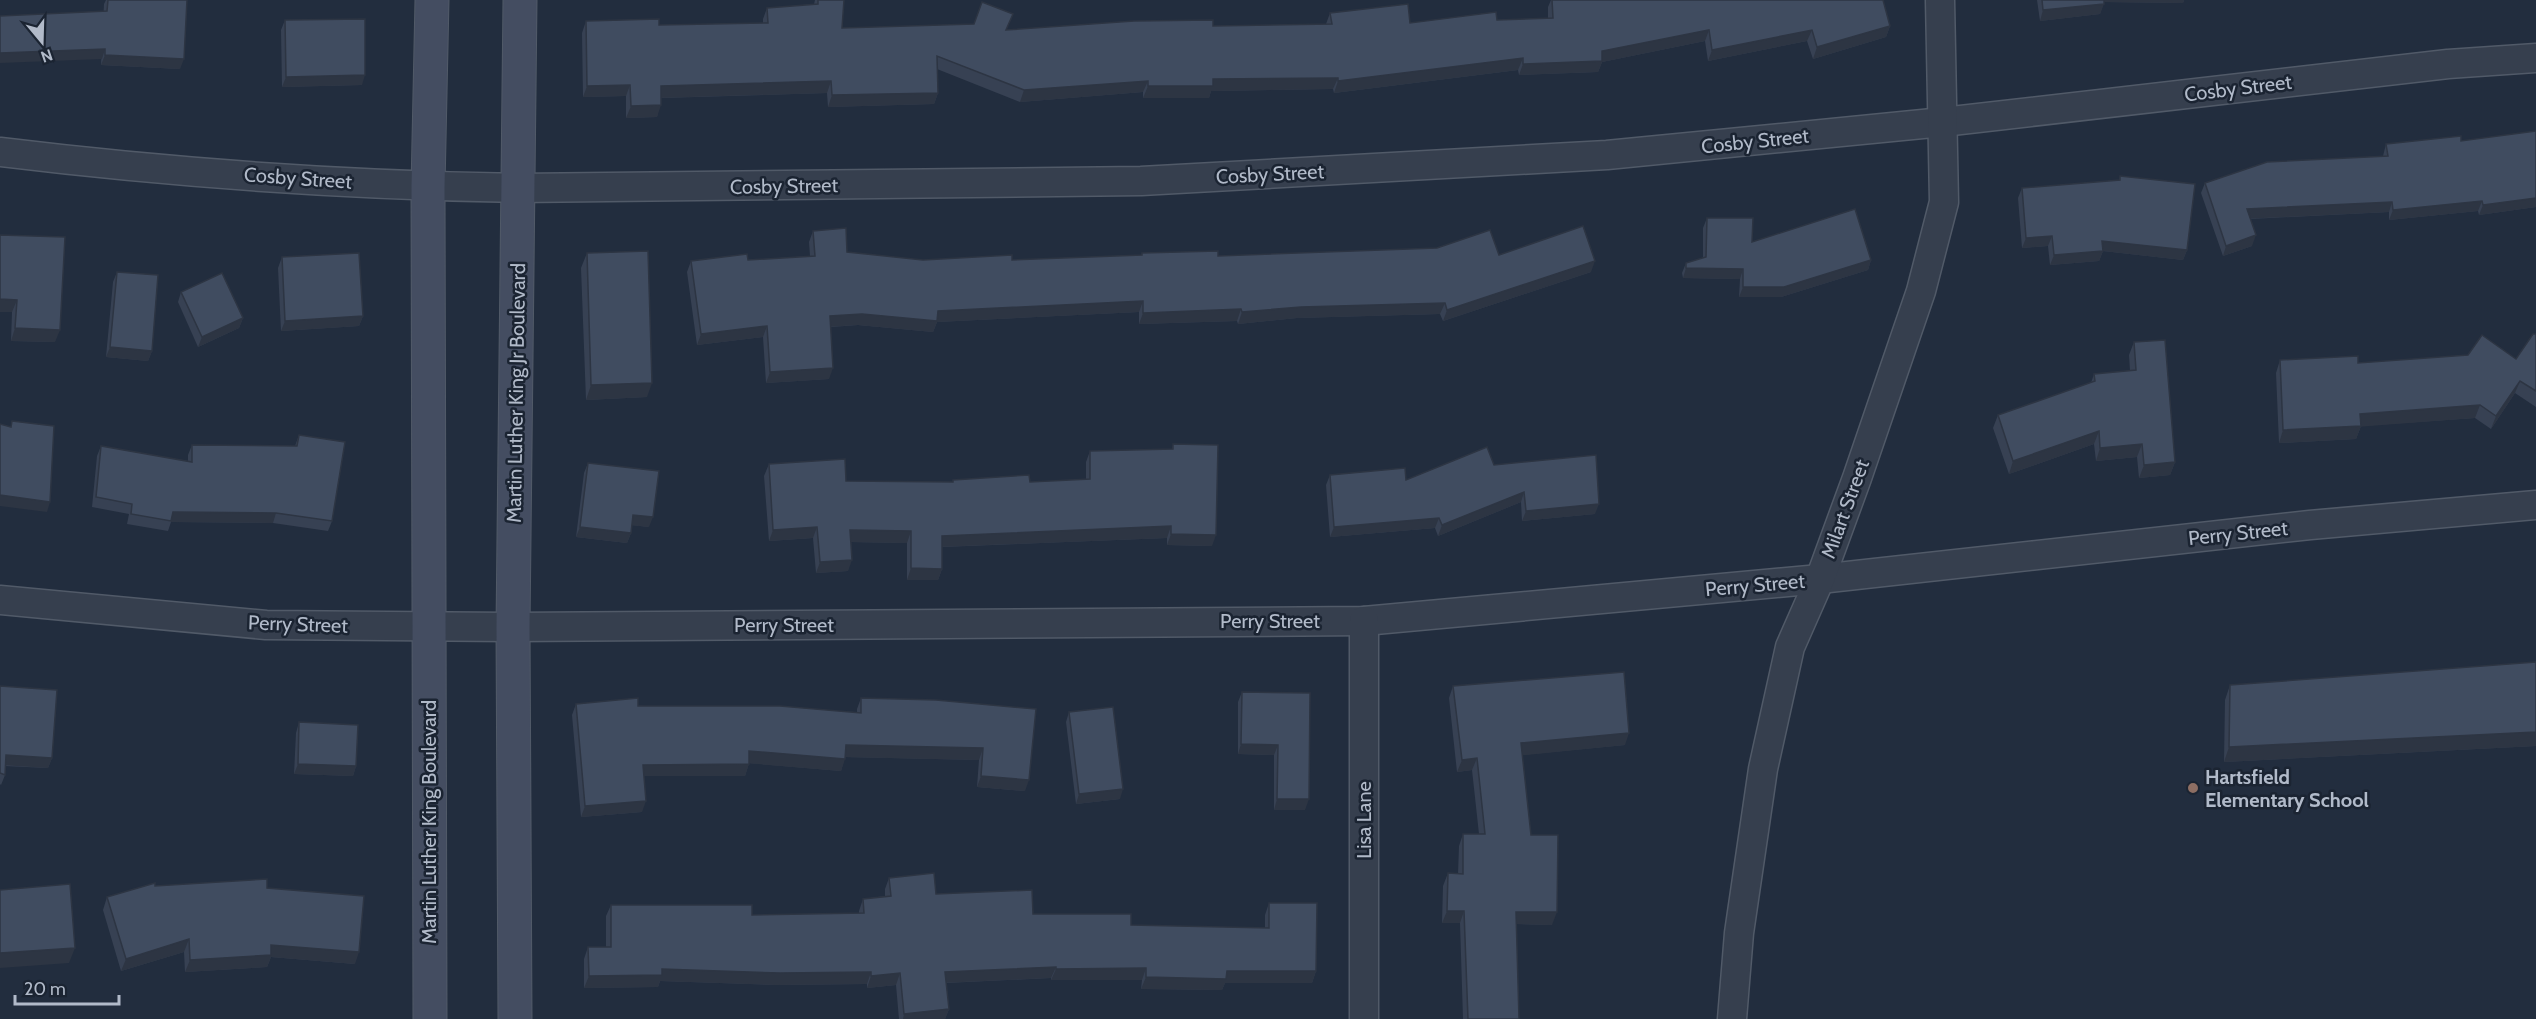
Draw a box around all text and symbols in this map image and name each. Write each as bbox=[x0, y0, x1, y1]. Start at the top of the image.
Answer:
north arrow bbox=[12, 12, 72, 72]
text: N bbox=[38, 45, 55, 67]
street label: Cosby Street bbox=[2183, 69, 2293, 107]
street label: Cosby Street bbox=[1700, 123, 1810, 159]
street label: Cosby Street bbox=[1215, 159, 1325, 189]
street label: Cosby Street bbox=[243, 162, 353, 194]
street label: Cosby Street bbox=[730, 173, 839, 199]
street label: Martin Luther King Jr Boulevard bbox=[502, 263, 530, 523]
street label: Milart Street bbox=[1816, 456, 1874, 562]
street label: Perry Street bbox=[2187, 516, 2289, 550]
street label: Perry Street bbox=[1704, 569, 1806, 601]
street label: Perry Street bbox=[1220, 609, 1320, 633]
street label: Perry Street bbox=[248, 610, 349, 638]
street label: Perry Street bbox=[734, 613, 834, 637]
street label: Martin Luther King Boulevard bbox=[417, 700, 441, 944]
place label: Hartsfield Elementary School bbox=[2205, 765, 2369, 812]
street label: Lisa Lane bbox=[1352, 781, 1376, 859]
marker: Hartsfield Elementary School bbox=[2186, 781, 2200, 795]
scale bar bbox=[15, 968, 118, 1006]
text: 20 m bbox=[24, 978, 66, 1000]

